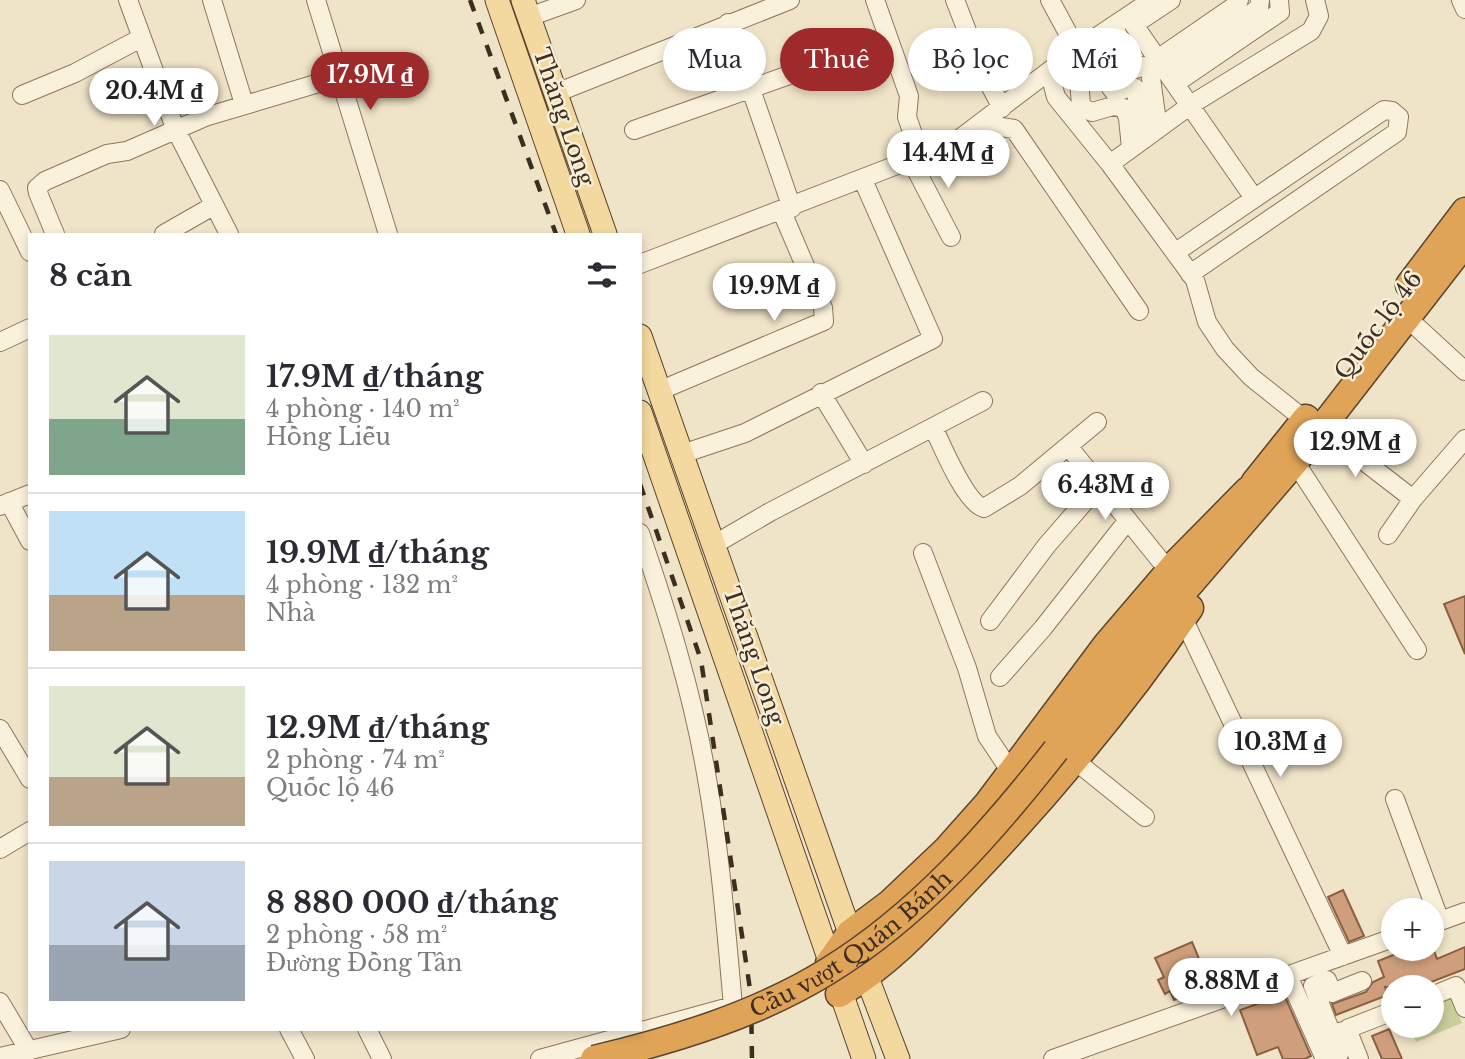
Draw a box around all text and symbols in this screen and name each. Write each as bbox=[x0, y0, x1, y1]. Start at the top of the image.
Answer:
chip: Mua bbox=[663, 28, 766, 91]
chip: Thuê bbox=[780, 28, 894, 91]
chip: Bộ lọc bbox=[908, 28, 1033, 91]
chip: Mới bbox=[1047, 28, 1142, 91]
street label: Thăng Long bbox=[527, 44, 601, 190]
pin: 17.9M ₫ bbox=[305, 52, 435, 112]
text: 17.9M ₫ bbox=[327, 61, 413, 89]
pin: 20.4M ₫ bbox=[89, 68, 219, 128]
text: 20.4M ₫ bbox=[105, 77, 203, 105]
pin: 14.4M ₫ bbox=[883, 130, 1013, 190]
text: 14.4M ₫ bbox=[903, 139, 993, 167]
icon: filters bbox=[583, 256, 621, 294]
text: 8 căn bbox=[49, 257, 132, 294]
pin: 19.9M ₫ bbox=[709, 264, 839, 323]
street label: Quốc lộ 46 bbox=[1328, 265, 1428, 385]
text: 19.9M ₫ bbox=[729, 272, 819, 300]
text: 17.9M ₫/tháng bbox=[266, 358, 483, 395]
icon: home bbox=[105, 363, 189, 447]
text: 4 phòng · 140 m² bbox=[266, 395, 460, 423]
pin: 12.9M ₫ bbox=[1290, 420, 1420, 479]
text: Hồng Liễu bbox=[266, 423, 391, 451]
text: 12.9M ₫ bbox=[1310, 428, 1400, 456]
pin: 6.43M ₫ bbox=[1040, 462, 1170, 522]
text: 6.43M ₫ bbox=[1057, 471, 1153, 499]
text: 19.9M ₫/tháng bbox=[266, 534, 489, 571]
icon: home bbox=[105, 539, 189, 623]
text: 4 phòng · 132 m² bbox=[266, 571, 458, 599]
street label: Thăng Long bbox=[717, 583, 791, 729]
text: Nhà bbox=[266, 599, 315, 627]
text: 12.9M ₫/tháng bbox=[266, 709, 489, 746]
icon: home bbox=[105, 714, 189, 798]
pin: 10.3M ₫ bbox=[1215, 720, 1345, 779]
text: 10.3M ₫ bbox=[1234, 728, 1326, 756]
text: 2 phòng · 74 m² bbox=[266, 746, 445, 774]
text: Quốc lộ 46 bbox=[266, 774, 395, 802]
street label: Cầu vượt Quán Bánh bbox=[745, 864, 958, 1023]
text: 8 880 000 ₫/tháng bbox=[266, 884, 558, 921]
icon: home bbox=[105, 889, 189, 973]
map controls bbox=[1381, 898, 1444, 1038]
button: + bbox=[1381, 898, 1444, 961]
text: 2 phòng · 58 m² bbox=[266, 921, 447, 949]
text: Đường Đồng Tân bbox=[266, 949, 462, 977]
pin: 8.88M ₫ bbox=[1166, 958, 1296, 1018]
text: 8.88M ₫ bbox=[1184, 967, 1278, 995]
button: − bbox=[1381, 975, 1444, 1038]

